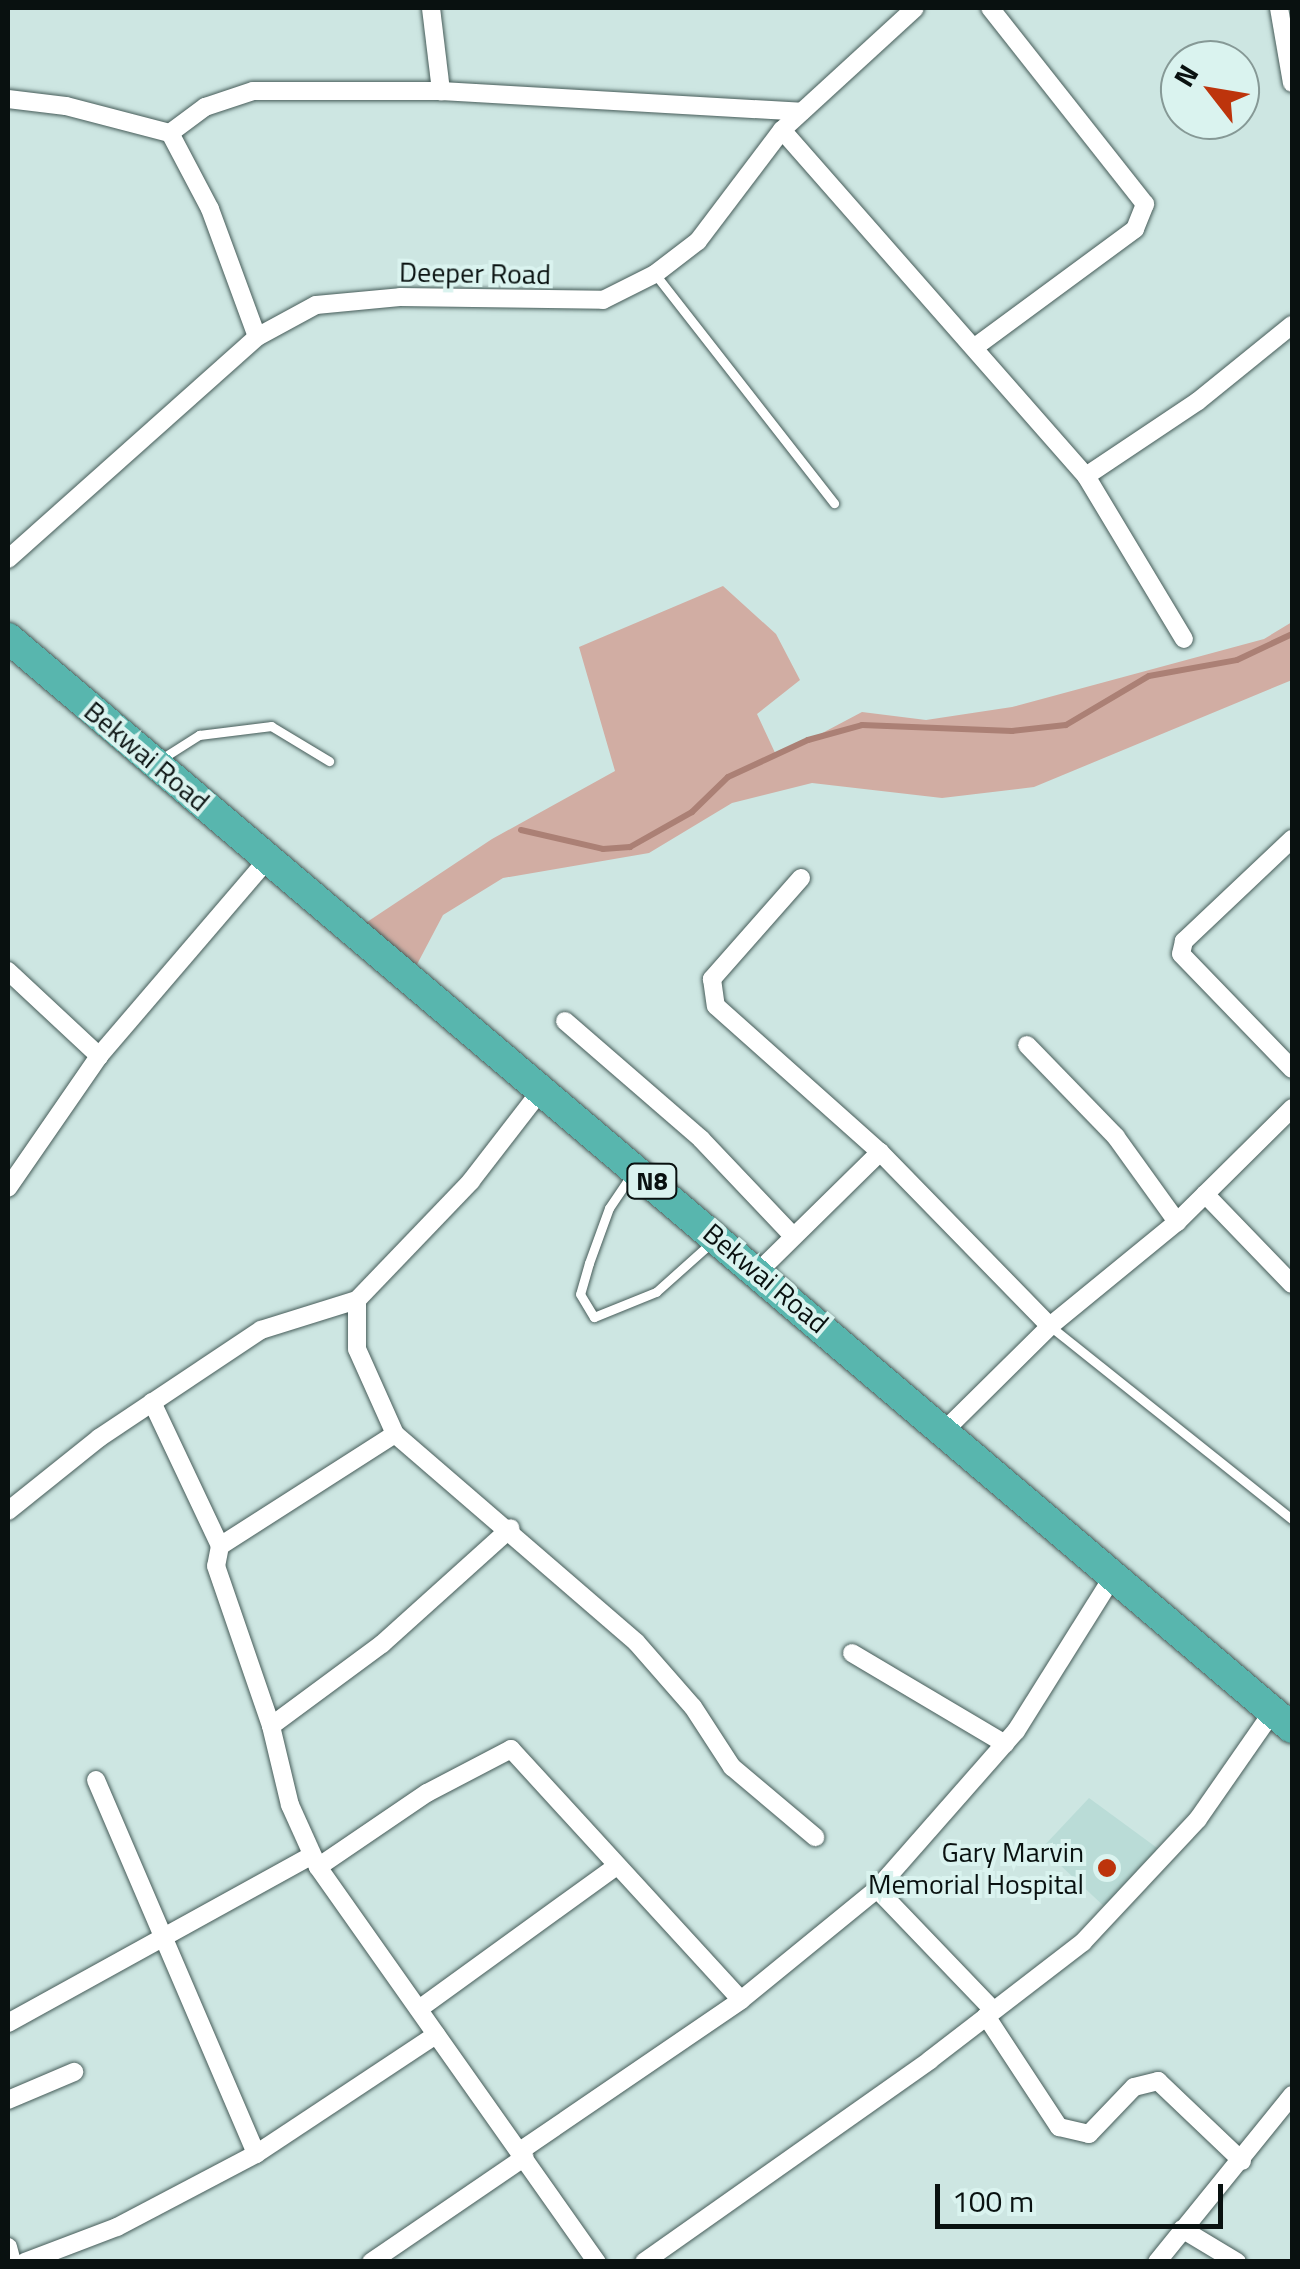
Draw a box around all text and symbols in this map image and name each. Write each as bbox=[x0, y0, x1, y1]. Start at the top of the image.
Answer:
north arrow bbox=[1160, 40, 1260, 140]
text: N bbox=[1162, 56, 1209, 95]
street label: Deeper Road bbox=[399, 255, 551, 291]
street label: Bekwai Road bbox=[78, 694, 216, 818]
road number: N8 bbox=[624, 1161, 680, 1201]
street label: Bekwai Road bbox=[697, 1216, 835, 1340]
place label: Gary Marvin Memorial Hospital bbox=[868, 1835, 1084, 1901]
marker: Gary Marvin Memorial Hospital bbox=[1094, 1855, 1120, 1881]
scale bar bbox=[940, 2164, 1228, 2226]
text: 100 m bbox=[952, 2178, 1034, 2224]

